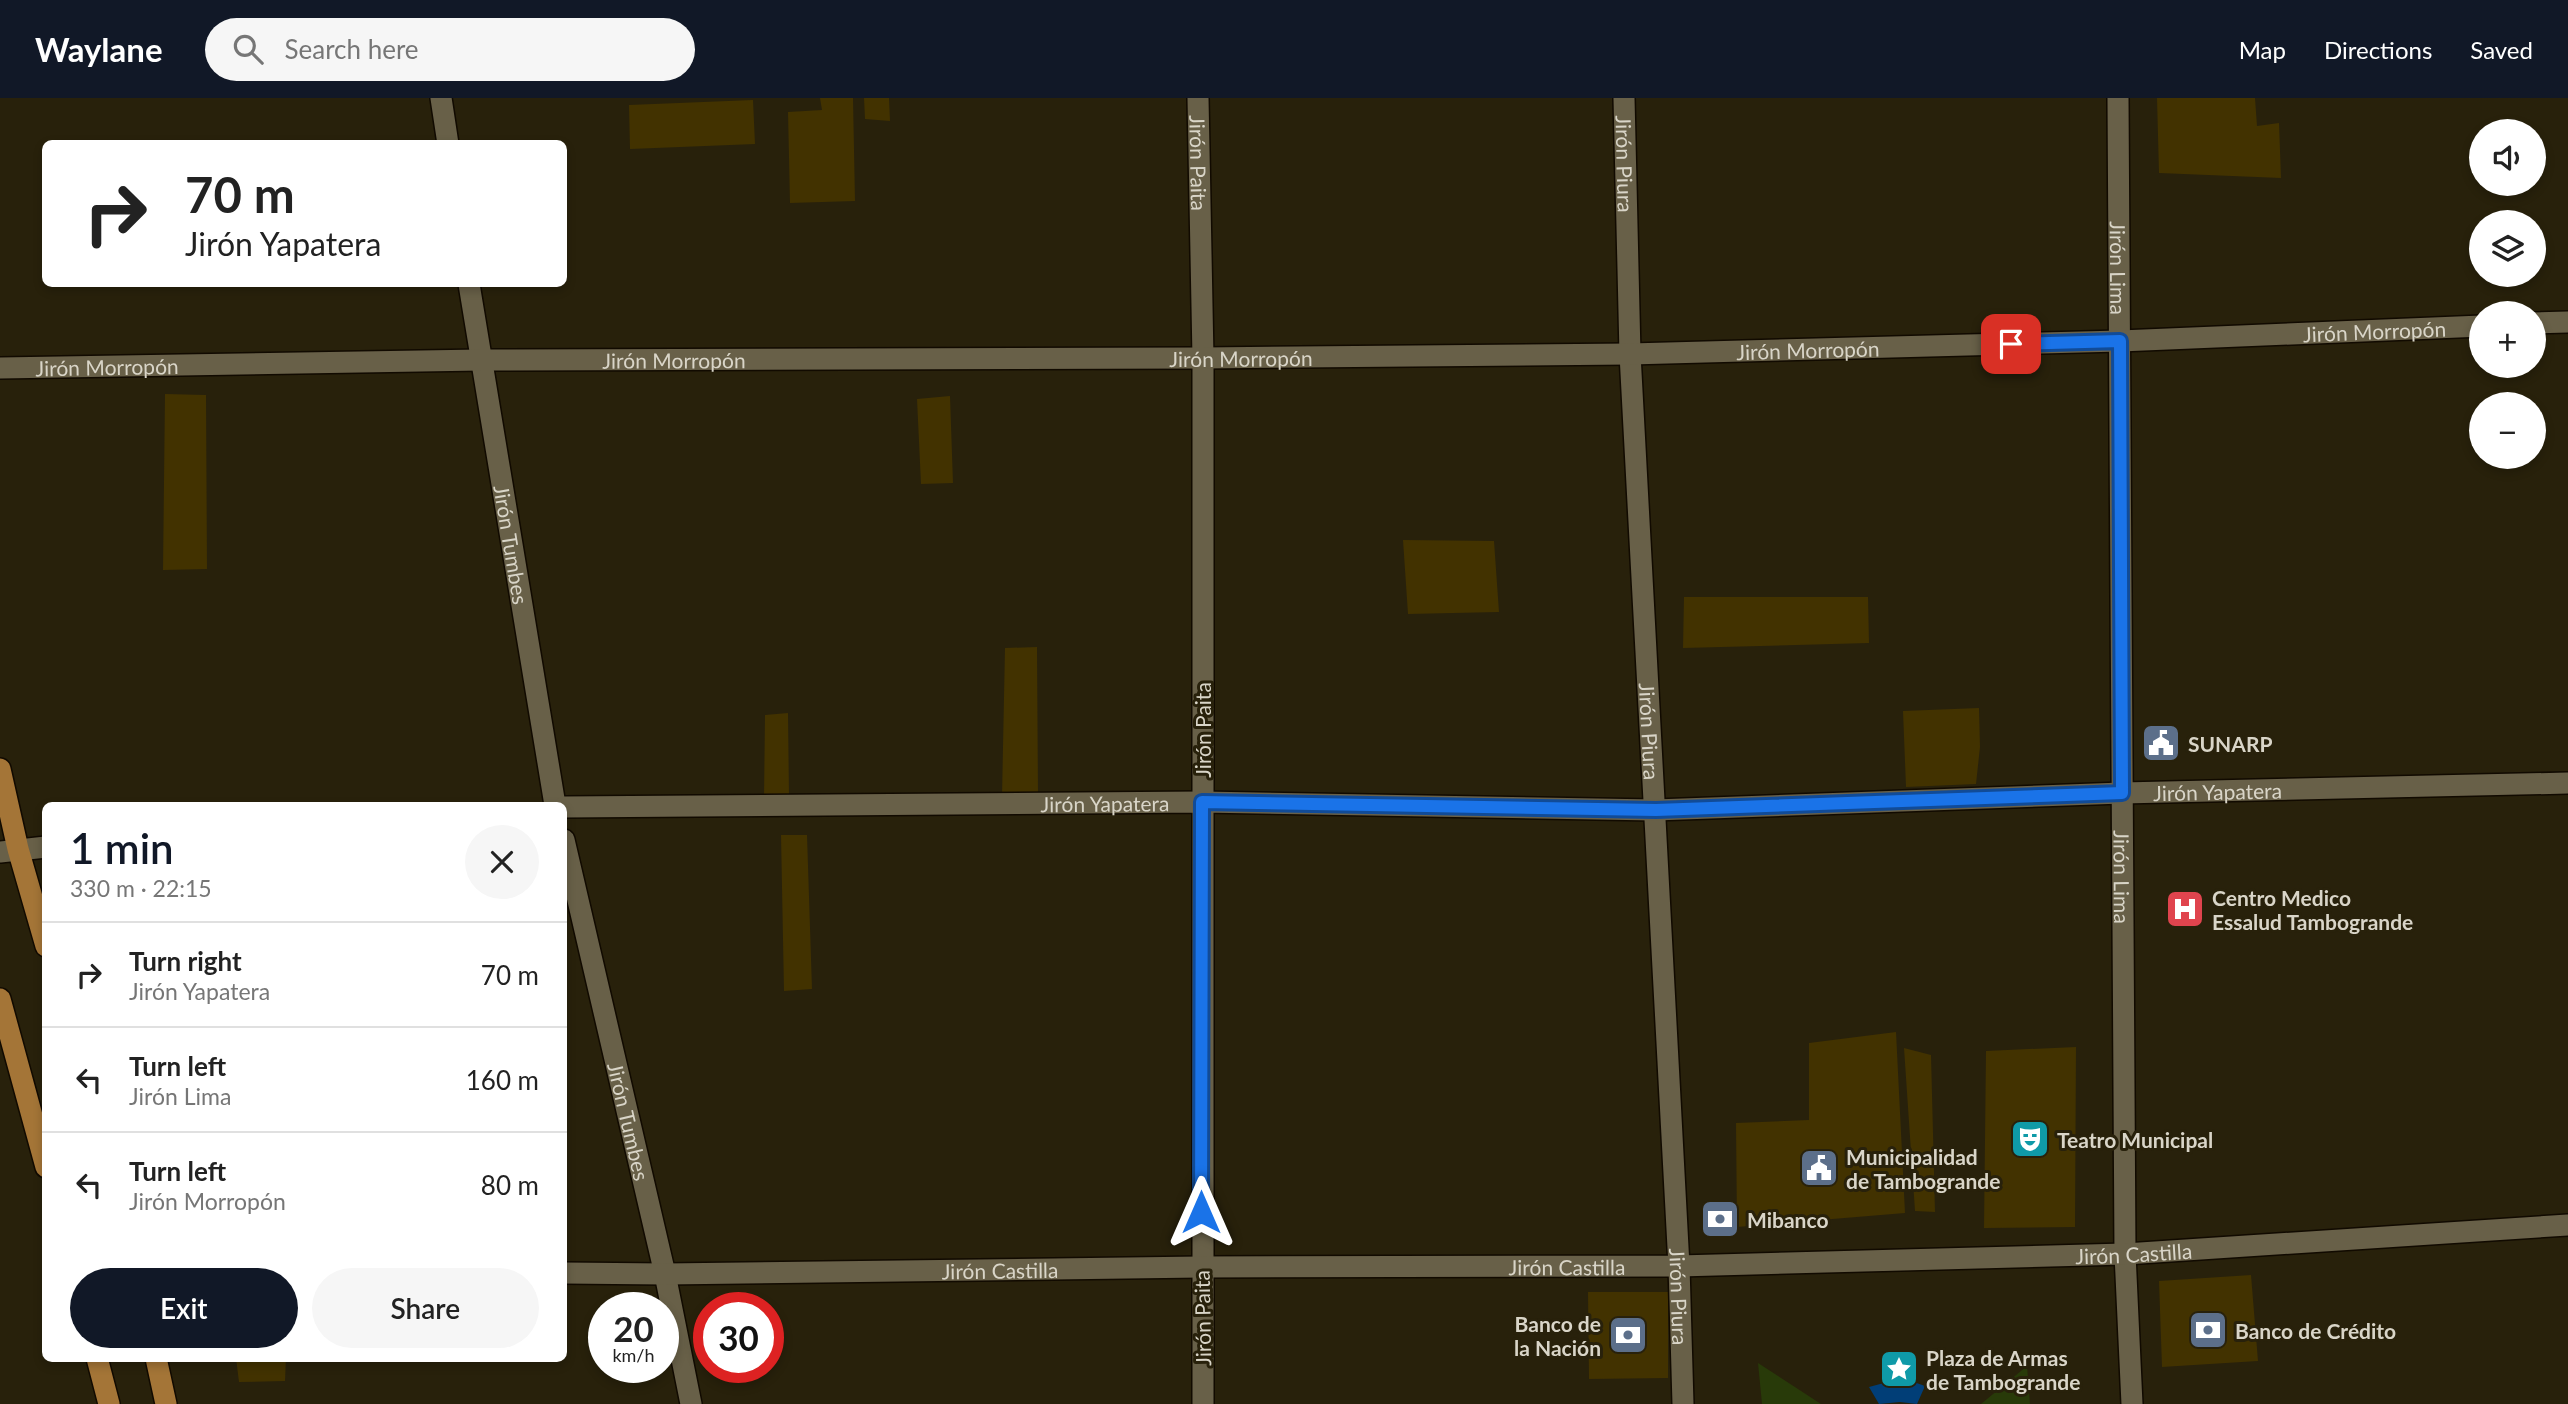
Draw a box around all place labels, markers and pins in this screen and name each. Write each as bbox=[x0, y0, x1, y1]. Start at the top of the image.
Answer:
pin bbox=[1981, 314, 2041, 374]
public building icon: SUNARP bbox=[2140, 722, 2182, 764]
place label: SUNARP bbox=[2188, 731, 2272, 756]
place label: Centro Medico Essalud Tambogrande bbox=[2212, 885, 2413, 934]
hospital icon: Centro Medico Essalud Tambogrande bbox=[2164, 888, 2206, 930]
theatre icon: Teatro Municipal bbox=[2009, 1118, 2051, 1160]
place label: Teatro Municipal bbox=[2057, 1127, 2213, 1152]
place label: Municipalidad de Tambogrande bbox=[1846, 1144, 2000, 1193]
public building icon: Municipalidad de Tambogrande bbox=[1798, 1147, 1840, 1189]
bank icon: Mibanco bbox=[1699, 1198, 1741, 1240]
place label: Mibanco bbox=[1747, 1207, 1828, 1232]
bank icon: Banco de Crédito bbox=[2187, 1309, 2229, 1351]
place label: Banco de la Nación bbox=[1514, 1311, 1601, 1360]
bank icon: Banco de la Nación bbox=[1607, 1314, 1649, 1356]
place label: Banco de Crédito bbox=[2235, 1318, 2396, 1343]
place label: Plaza de Armas de Tambogrande bbox=[1926, 1345, 2080, 1394]
place icon: Plaza de Armas de Tambogrande bbox=[1878, 1348, 1920, 1390]

